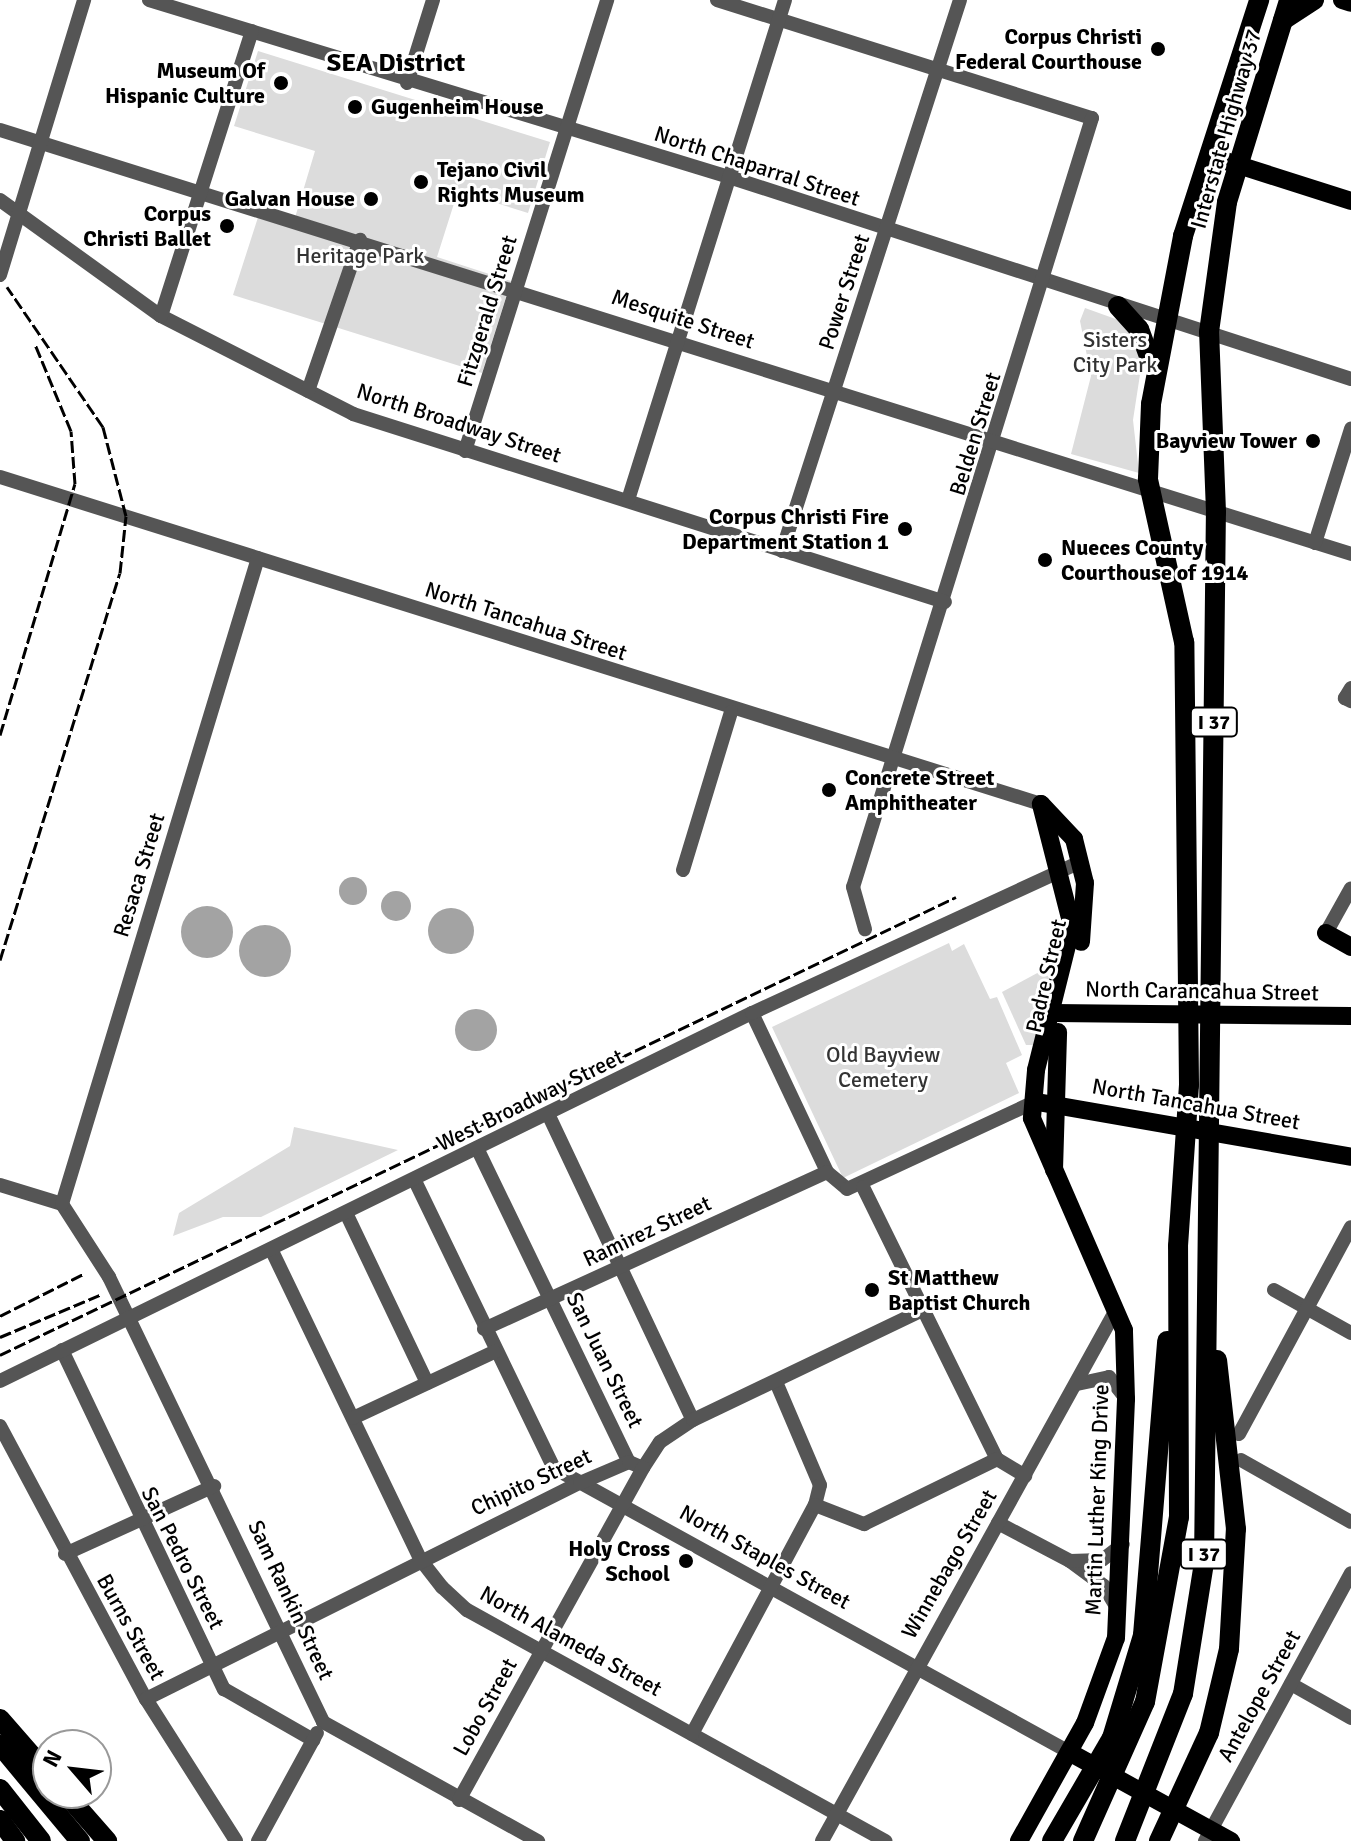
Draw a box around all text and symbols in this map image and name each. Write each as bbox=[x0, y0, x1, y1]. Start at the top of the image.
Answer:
place label: Corpus Christi Federal Courthouse bbox=[955, 23, 1142, 74]
street label: Interstate Highway 37 bbox=[1185, 26, 1267, 232]
marker: Corpus Christi Federal Courthouse bbox=[1149, 40, 1167, 58]
district label: SEA District bbox=[327, 48, 465, 80]
place label: Museum Of Hispanic Culture bbox=[105, 57, 265, 108]
marker: Museum Of Hispanic Culture bbox=[272, 74, 290, 92]
place label: Gugenheim House bbox=[371, 94, 544, 120]
marker: Gugenheim House bbox=[346, 98, 364, 116]
street label: North Chaparral Street bbox=[651, 120, 863, 212]
place label: Tejano Civil Rights Museum bbox=[437, 156, 585, 208]
marker: Tejano Civil Rights Museum bbox=[412, 173, 430, 191]
place label: Galvan House bbox=[225, 186, 355, 212]
marker: Galvan House bbox=[362, 190, 380, 208]
place label: Corpus Christi Ballet bbox=[83, 200, 211, 252]
marker: Corpus Christi Ballet bbox=[218, 217, 236, 235]
street label: Power Street bbox=[813, 231, 875, 353]
street label: Fitzgerald Street bbox=[451, 232, 523, 390]
park label: Heritage Park bbox=[296, 243, 424, 269]
street label: Mesquite Street bbox=[608, 283, 758, 355]
park label: Sisters City Park bbox=[1073, 326, 1157, 378]
street label: Belden Street bbox=[944, 369, 1006, 499]
street label: North Broadway Street bbox=[353, 377, 565, 469]
place label: Bayview Tower bbox=[1156, 428, 1297, 454]
marker: Bayview Tower bbox=[1304, 432, 1322, 450]
place label: Corpus Christi Fire Department Station 1 bbox=[682, 503, 889, 554]
marker: Corpus Christi Fire Department Station 1 bbox=[896, 520, 914, 538]
place label: Nueces County Courthouse of 1914 bbox=[1061, 534, 1248, 586]
marker: Nueces County Courthouse of 1914 bbox=[1036, 551, 1054, 569]
street label: North Tancahua Street bbox=[422, 576, 630, 666]
road number: I 37 bbox=[1188, 706, 1240, 738]
place label: Concrete Street Amphitheater bbox=[845, 764, 994, 816]
marker: Concrete Street Amphitheater bbox=[820, 781, 838, 799]
street label: Resaca Street bbox=[108, 810, 170, 940]
street label: Padre Street bbox=[1020, 917, 1072, 1035]
street label: North Carancahua Street bbox=[1085, 976, 1319, 1006]
park label: Old Bayview Cemetery bbox=[826, 1041, 940, 1092]
street label: West Broadway Street bbox=[432, 1043, 628, 1157]
street label: North Tancahua Street bbox=[1090, 1073, 1302, 1135]
street label: Ramirez Street bbox=[579, 1190, 715, 1272]
place label: St Matthew Baptist Church bbox=[888, 1264, 1031, 1316]
marker: St Matthew Baptist Church bbox=[863, 1281, 881, 1299]
street label: San Juan Street bbox=[561, 1288, 649, 1432]
street label: Martin Luther King Drive bbox=[1080, 1384, 1114, 1616]
street label: Chipito Street bbox=[467, 1443, 595, 1521]
street label: San Pedro Street bbox=[136, 1482, 230, 1634]
street label: Winnebago Street bbox=[896, 1485, 1002, 1643]
street label: North Staples Street bbox=[675, 1499, 855, 1615]
street label: Sam Rankin Street bbox=[242, 1516, 340, 1684]
place label: Holy Cross School bbox=[568, 1535, 670, 1586]
road number: I 37 bbox=[1178, 1538, 1230, 1570]
marker: Holy Cross School bbox=[677, 1552, 695, 1570]
street label: Burns Street bbox=[91, 1569, 171, 1685]
street label: North Alameda Street bbox=[475, 1580, 667, 1702]
street label: Antelope Street bbox=[1212, 1626, 1306, 1766]
street label: Lobo Street bbox=[447, 1654, 523, 1760]
north arrow bbox=[32, 1729, 112, 1809]
text: N bbox=[37, 1745, 68, 1772]

